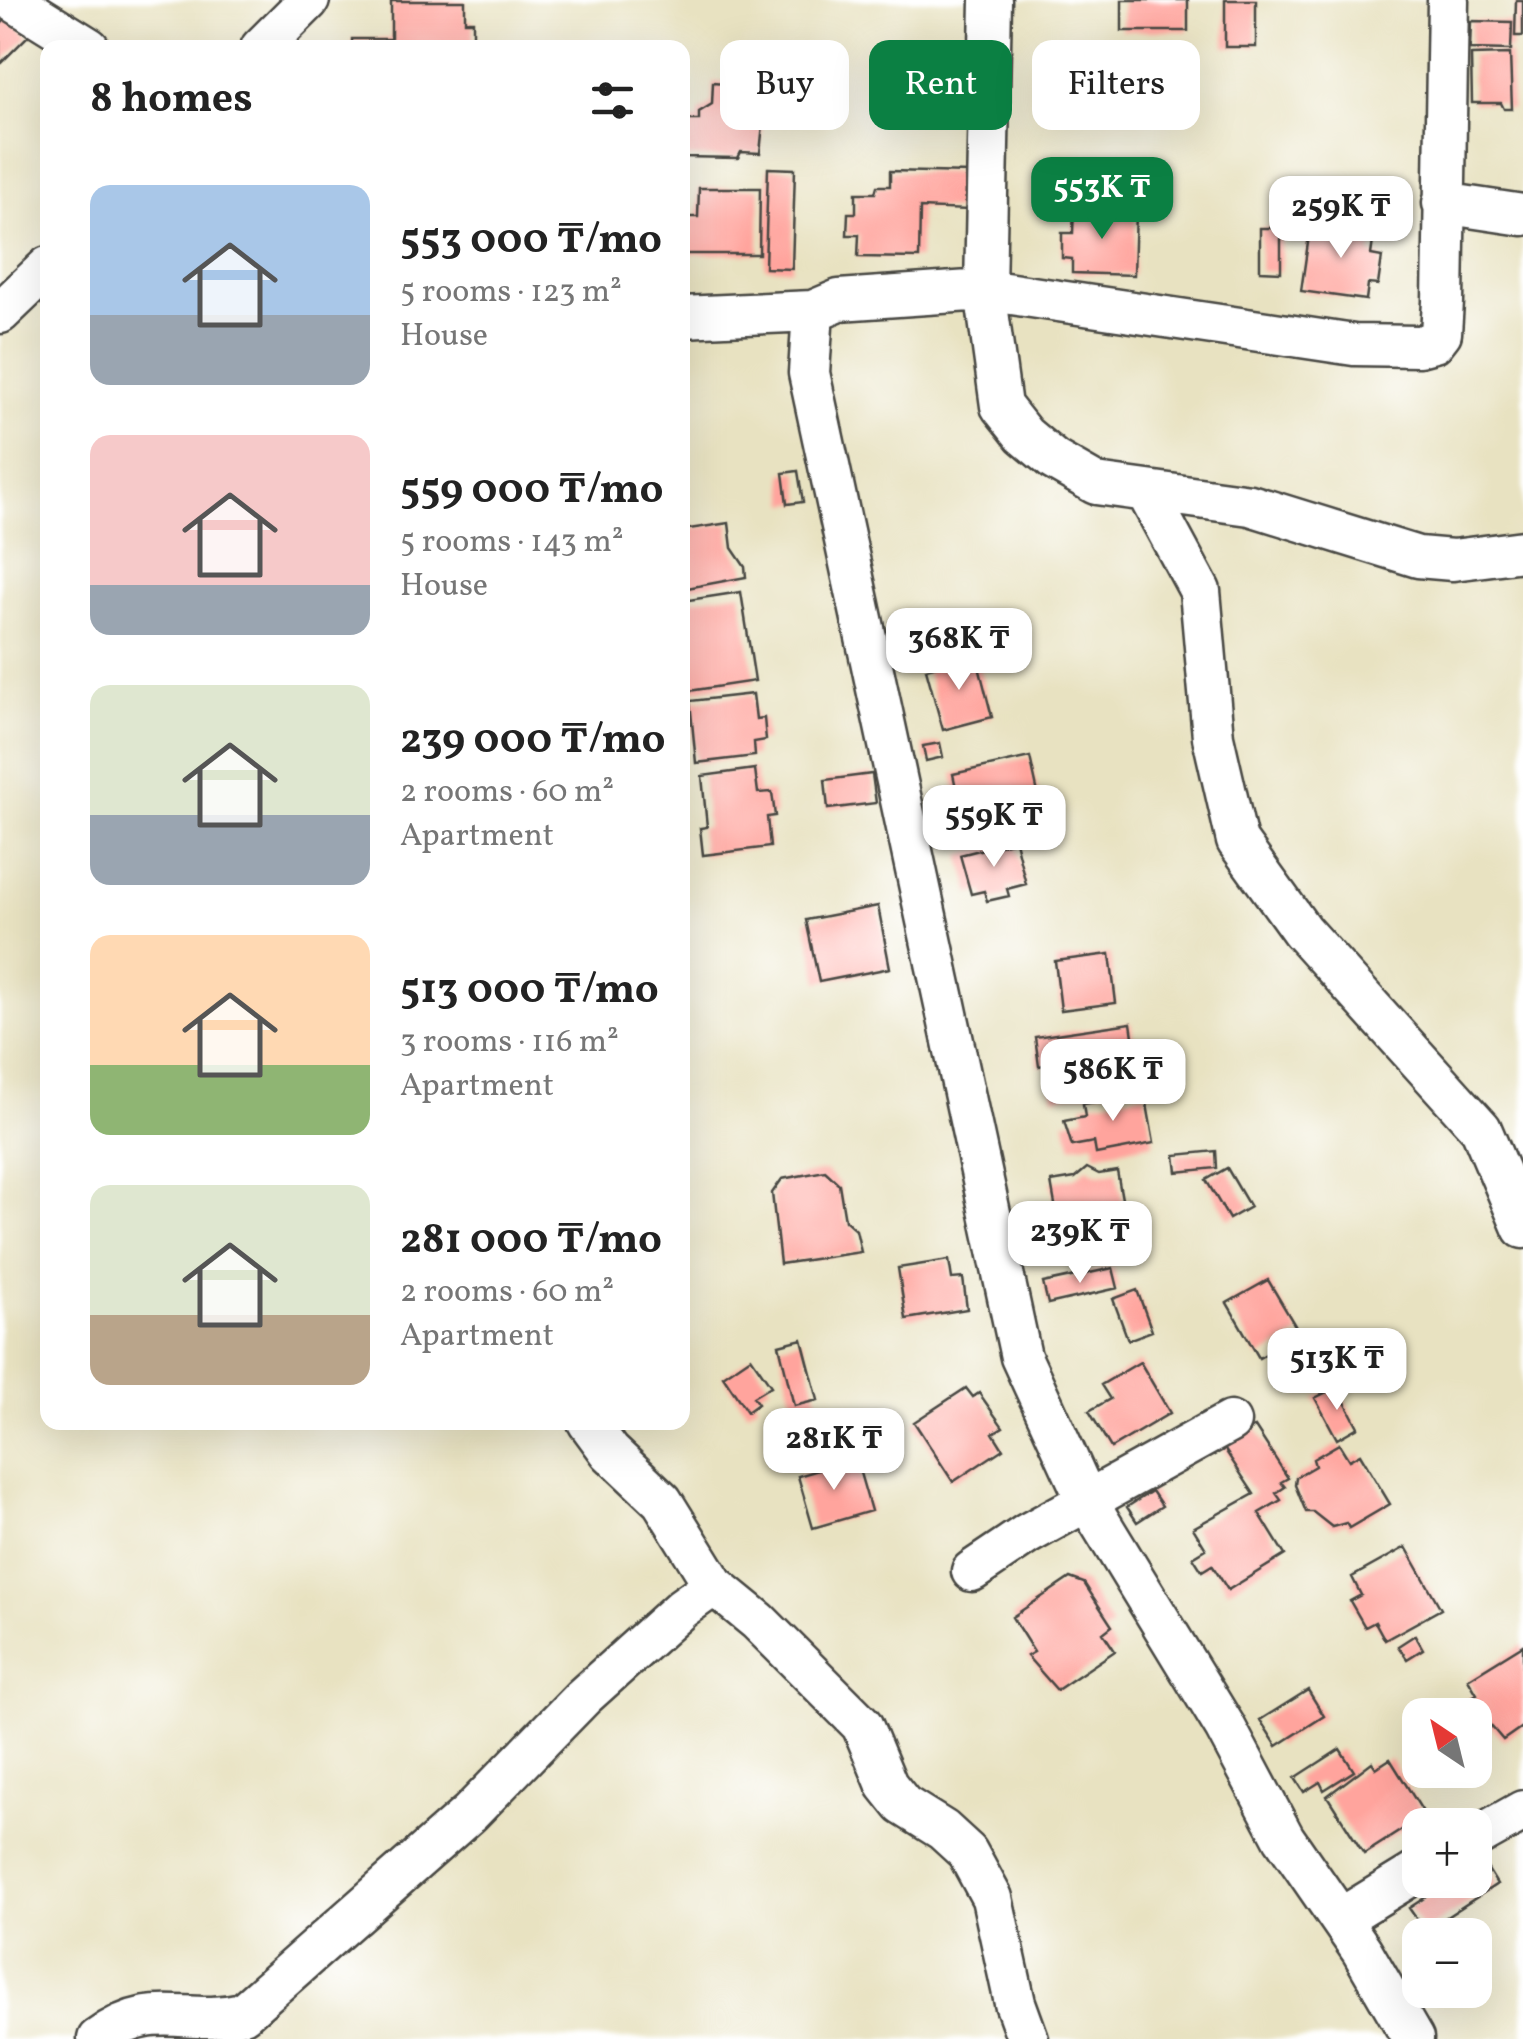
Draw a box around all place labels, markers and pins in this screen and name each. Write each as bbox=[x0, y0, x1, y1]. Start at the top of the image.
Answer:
pin: 553K ₸ bbox=[1021, 157, 1183, 242]
pin: 259K ₸ bbox=[1260, 176, 1422, 261]
pin: 368K ₸ bbox=[878, 608, 1040, 693]
pin: 559K ₸ bbox=[913, 785, 1075, 870]
pin: 586K ₸ bbox=[1032, 1039, 1194, 1124]
pin: 239K ₸ bbox=[999, 1201, 1161, 1286]
pin: 513K ₸ bbox=[1256, 1328, 1418, 1413]
pin: 281K ₸ bbox=[753, 1408, 915, 1493]

